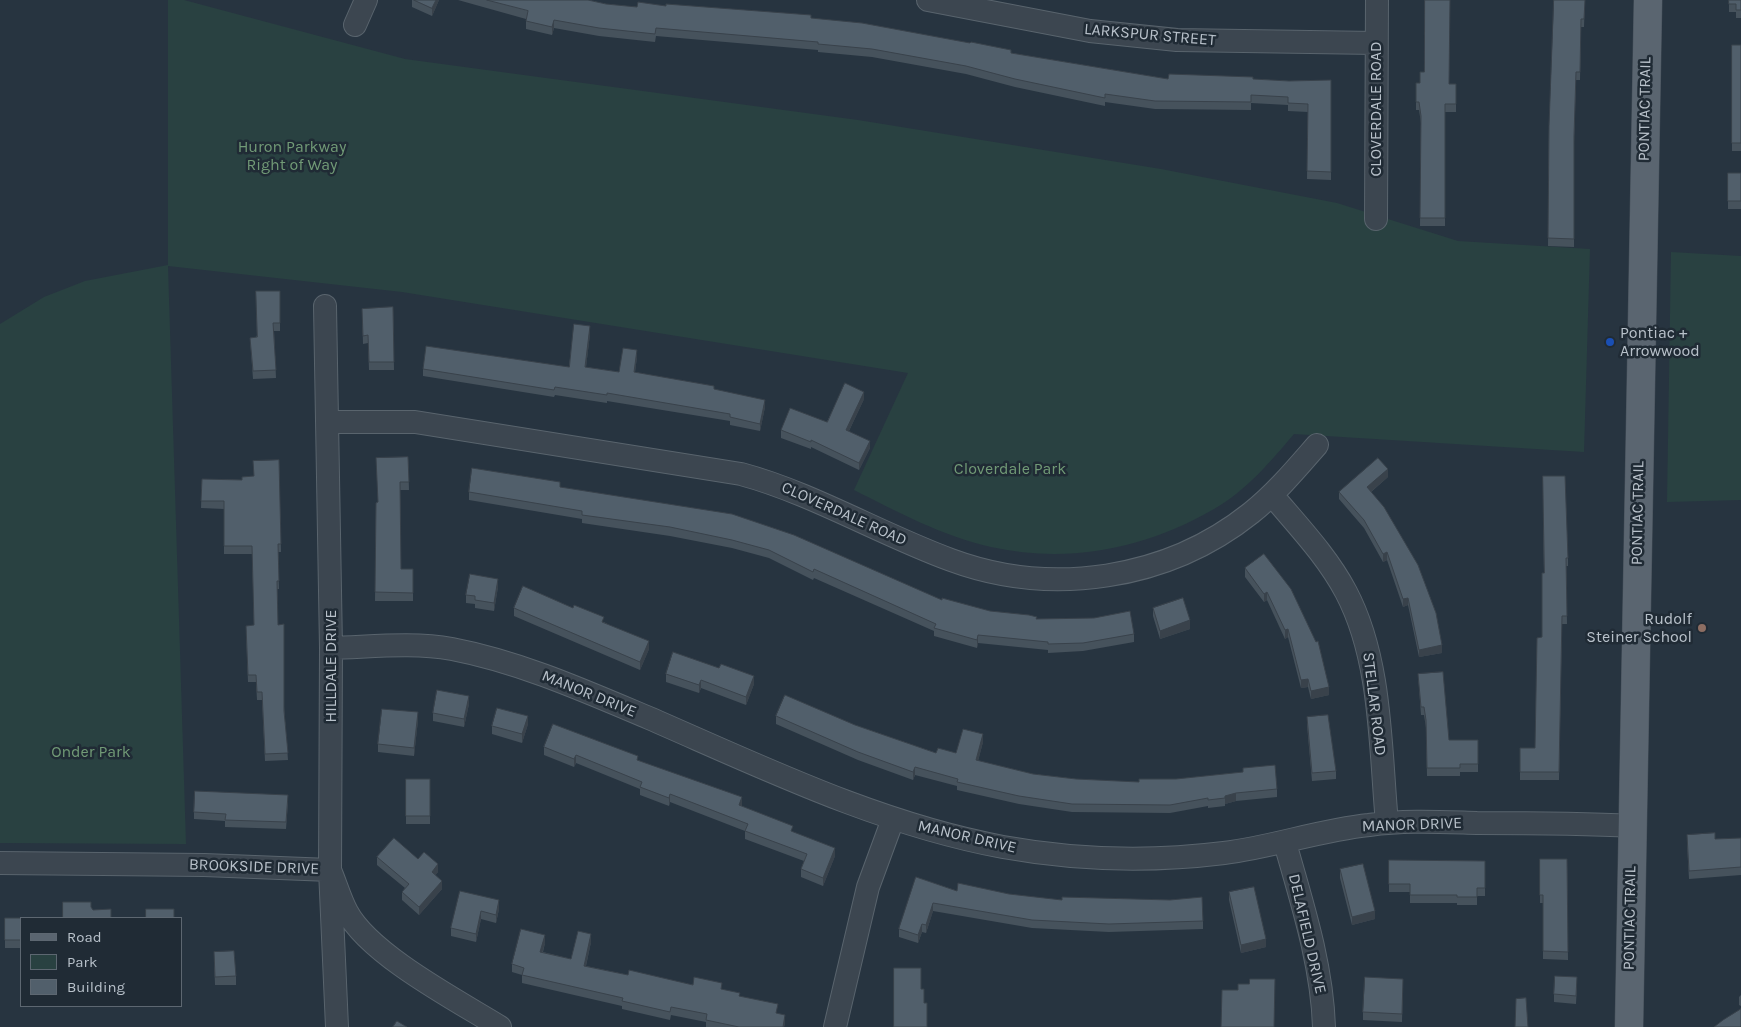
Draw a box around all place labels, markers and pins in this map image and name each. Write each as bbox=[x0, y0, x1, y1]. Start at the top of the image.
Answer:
place label: Pontiac + Arrowwood bbox=[1620, 323, 1700, 361]
marker: Pontiac + Arrowwood bbox=[1604, 336, 1616, 348]
place label: Rudolf Steiner School bbox=[1586, 609, 1692, 647]
marker: Rudolf Steiner School bbox=[1696, 622, 1708, 634]

